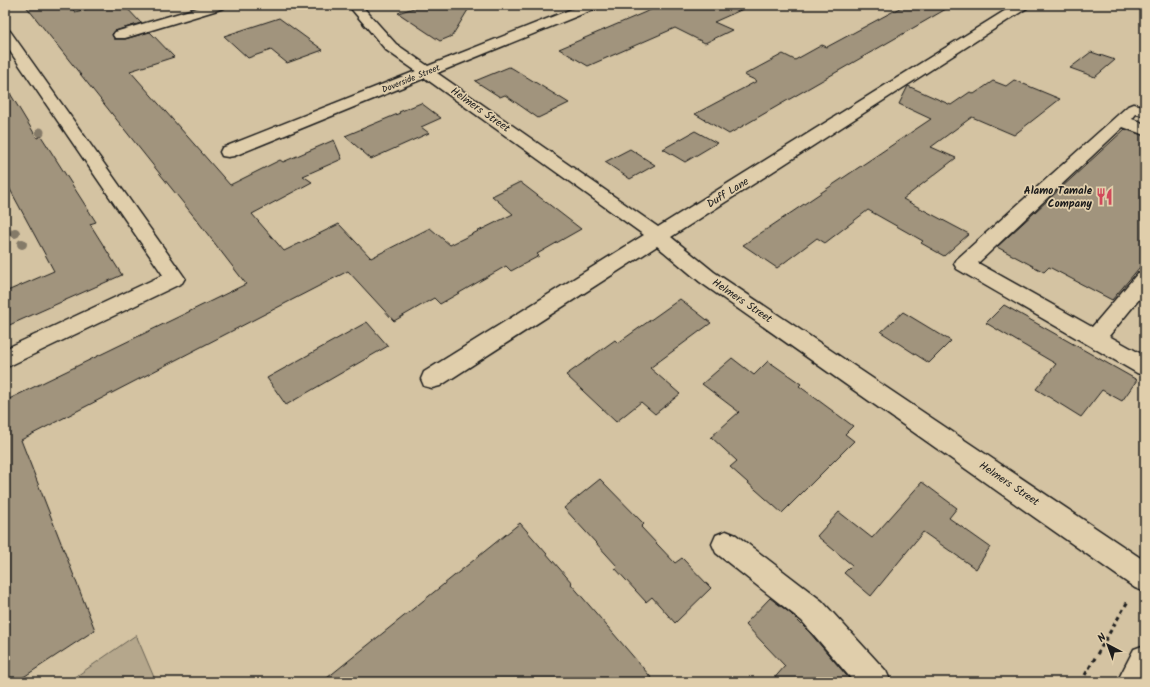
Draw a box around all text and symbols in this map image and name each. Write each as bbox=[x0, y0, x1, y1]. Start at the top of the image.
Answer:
street label: Doverside Street bbox=[380, 60, 443, 98]
street label: Helmers Street bbox=[446, 83, 514, 138]
street label: Duff Lane bbox=[703, 173, 753, 213]
place label: Alamo Tamale Company bbox=[1024, 182, 1093, 213]
restaurant icon: Alamo Tamale Company bbox=[1095, 187, 1115, 207]
street label: Helmers Street bbox=[708, 274, 776, 328]
street label: Helmers Street bbox=[975, 457, 1043, 511]
north arrow bbox=[1088, 625, 1128, 665]
text: N bbox=[1094, 629, 1111, 647]

